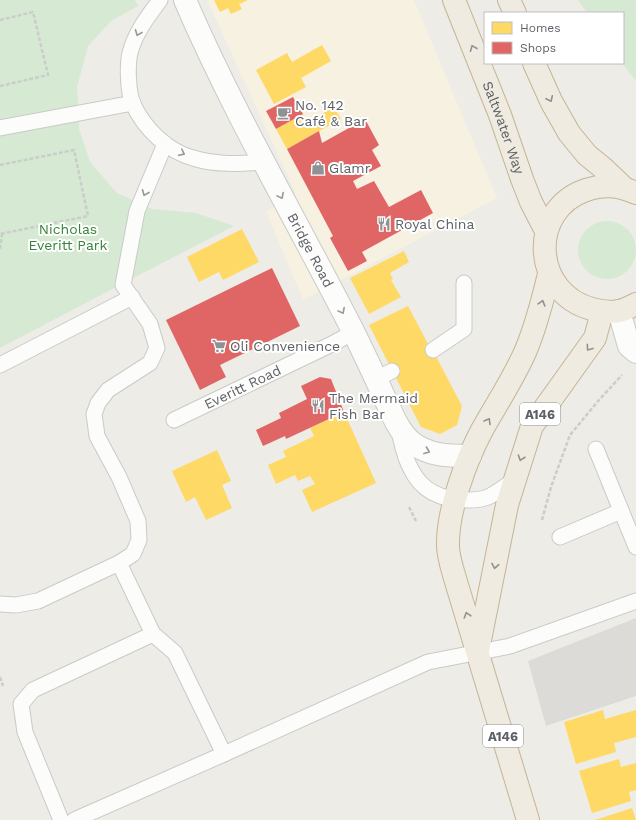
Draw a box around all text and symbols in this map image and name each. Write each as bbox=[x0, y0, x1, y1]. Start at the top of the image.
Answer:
legend bbox=[484, 12, 624, 64]
text: Homes bbox=[520, 21, 561, 35]
one-way arrow bbox=[135, 29, 143, 36]
text: Shops bbox=[520, 41, 556, 55]
one-way arrow bbox=[470, 44, 478, 51]
street label: Saltwater Way bbox=[479, 79, 528, 177]
one-way arrow bbox=[545, 94, 553, 102]
place label: No. 142 Café & Bar bbox=[295, 97, 367, 129]
cafe icon: No. 142 Café & Bar bbox=[276, 105, 292, 121]
one-way arrow bbox=[177, 148, 185, 156]
shop icon: Glamr bbox=[310, 160, 326, 176]
place label: Glamr bbox=[329, 160, 371, 176]
one-way arrow bbox=[142, 188, 150, 196]
one-way arrow bbox=[276, 192, 284, 199]
street label: Bridge Road bbox=[284, 210, 337, 290]
restaurant icon: Royal China bbox=[376, 216, 392, 232]
place label: Royal China bbox=[395, 216, 474, 232]
park label: Nicholas Everitt Park bbox=[28, 221, 108, 253]
one-way arrow bbox=[537, 300, 546, 307]
one-way arrow bbox=[338, 307, 345, 314]
supermarket icon: Oli Convenience bbox=[211, 338, 227, 354]
place label: Oli Convenience bbox=[230, 338, 340, 354]
one-way arrow bbox=[586, 343, 593, 350]
street label: Everitt Road bbox=[202, 362, 283, 412]
place label: The Mermaid Fish Bar bbox=[329, 390, 418, 422]
restaurant icon: The Mermaid Fish Bar bbox=[310, 398, 326, 414]
road number: A146 bbox=[520, 403, 560, 425]
one-way arrow bbox=[483, 418, 490, 425]
one-way arrow bbox=[423, 446, 430, 454]
one-way arrow bbox=[517, 454, 526, 461]
one-way arrow bbox=[491, 563, 499, 569]
one-way arrow bbox=[463, 612, 472, 619]
road number: A146 bbox=[483, 725, 523, 747]

